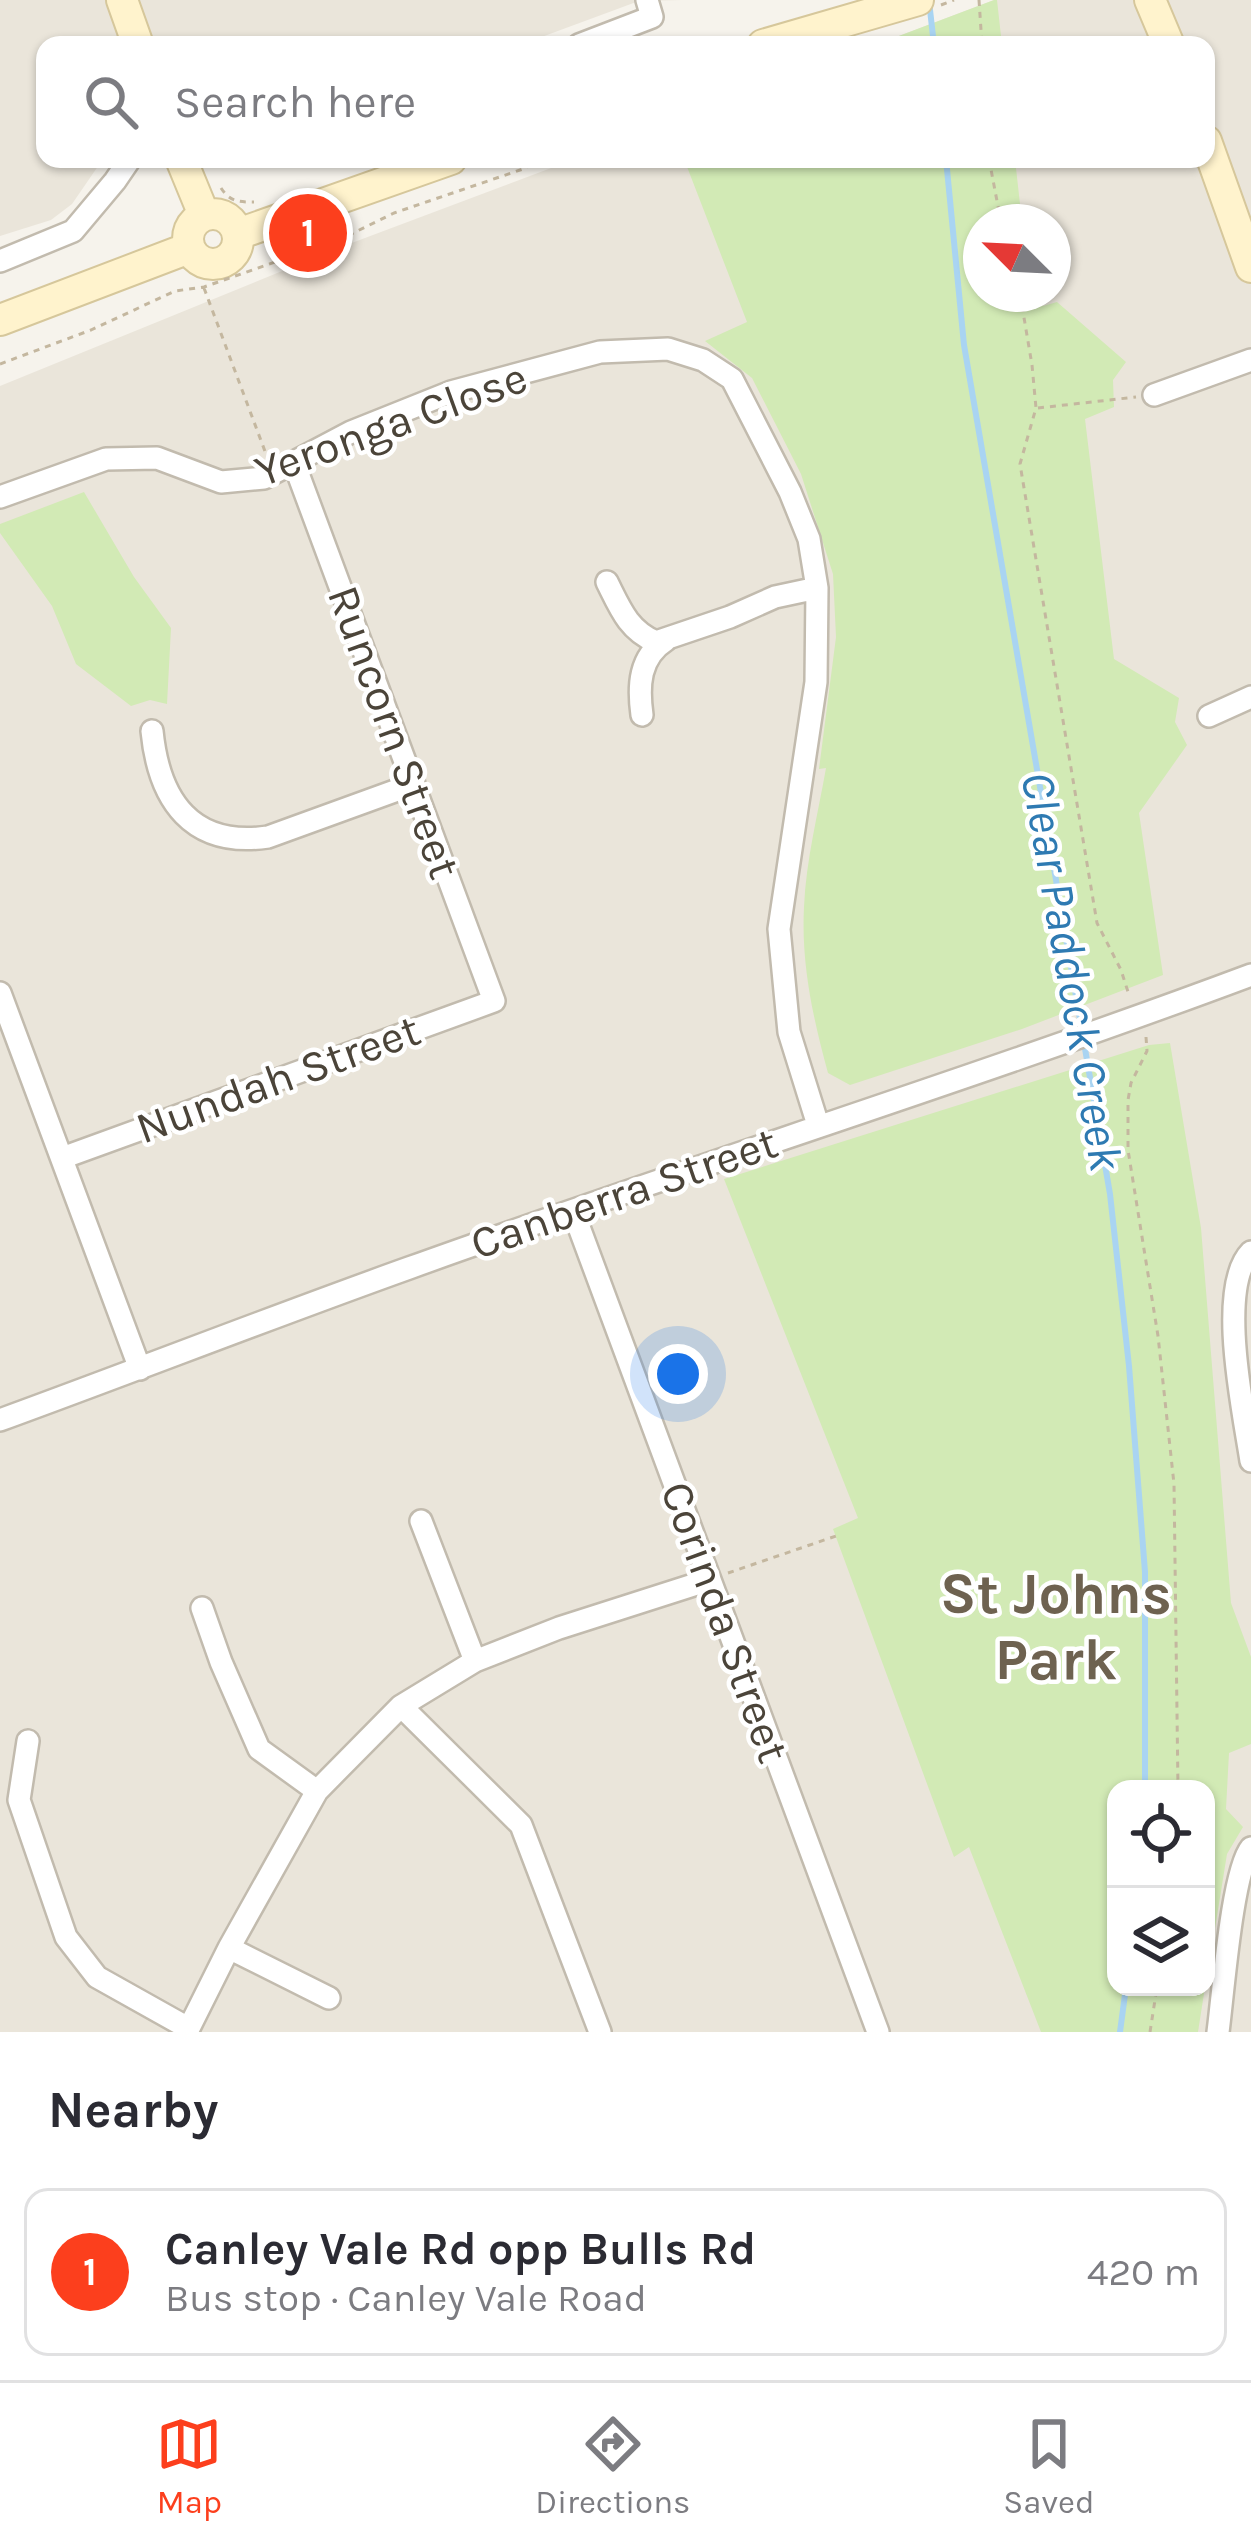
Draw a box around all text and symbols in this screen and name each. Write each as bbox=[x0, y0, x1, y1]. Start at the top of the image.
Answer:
search box bbox=[36, 36, 1215, 168]
icon: search bbox=[78, 69, 144, 135]
text: Search here bbox=[174, 76, 416, 128]
pin: 1 bbox=[269, 188, 347, 278]
north arrow bbox=[963, 204, 1071, 312]
street label: Yeronga Close bbox=[248, 351, 534, 498]
street label: Runcorn Street bbox=[317, 579, 471, 885]
water label: Clear Paddock Creek bbox=[1009, 767, 1135, 1175]
street label: Nundah Street bbox=[129, 1004, 427, 1154]
street label: Canberra Street bbox=[464, 1116, 784, 1270]
your location bbox=[648, 1344, 708, 1404]
street label: Corinda Street bbox=[650, 1475, 800, 1769]
district label: St Johns Park bbox=[940, 1561, 1172, 1693]
map controls bbox=[1107, 1780, 1215, 1996]
button: locate bbox=[1107, 1780, 1215, 1888]
button: layers bbox=[1107, 1888, 1215, 1996]
text: Nearby bbox=[48, 2080, 218, 2140]
text: Canley Vale Rd opp Bulls Rd bbox=[165, 2223, 756, 2275]
text: 1 bbox=[83, 2249, 97, 2295]
text: 420 m bbox=[1087, 2249, 1200, 2295]
text: Bus stop · Canley Vale Road bbox=[165, 2275, 647, 2321]
tab: Map bbox=[156, 2411, 222, 2521]
tab: Directions bbox=[535, 2411, 690, 2521]
tab: Saved bbox=[1003, 2411, 1095, 2521]

